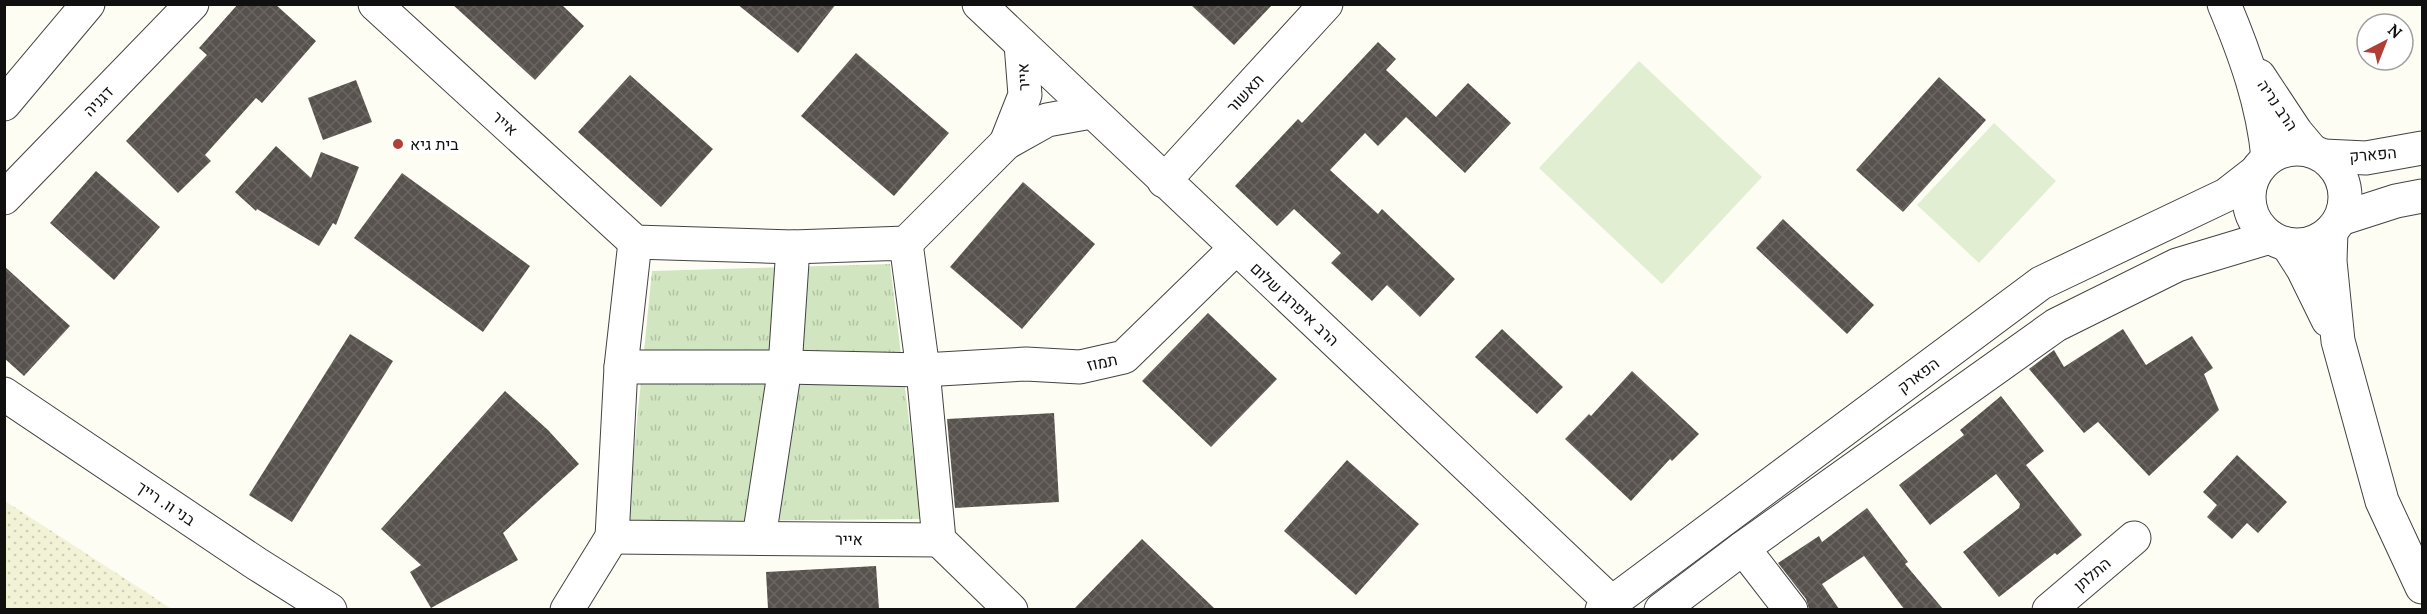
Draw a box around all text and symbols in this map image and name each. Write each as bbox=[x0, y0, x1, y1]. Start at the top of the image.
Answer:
north arrow bbox=[2355, 12, 2415, 72]
text: N bbox=[2384, 19, 2406, 42]
street label: אייר bbox=[1013, 63, 1033, 91]
street label: תאשור bbox=[1222, 70, 1268, 116]
street label: הרב נריה bbox=[2254, 75, 2302, 135]
street label: דגניה bbox=[79, 82, 117, 120]
street label: אייר bbox=[488, 106, 522, 140]
place label: בית גיא bbox=[410, 134, 459, 154]
marker: בית גיא bbox=[391, 137, 405, 151]
street label: הפארק bbox=[2348, 142, 2398, 166]
street label: הרב איפרגן שלום bbox=[1247, 258, 1343, 350]
street label: תמוז bbox=[1085, 349, 1119, 375]
street label: הפארק bbox=[1893, 353, 1943, 397]
street label: בני וו. רייך bbox=[133, 476, 200, 530]
street label: אייר bbox=[835, 529, 863, 549]
street label: התלתן bbox=[2069, 553, 2115, 595]

